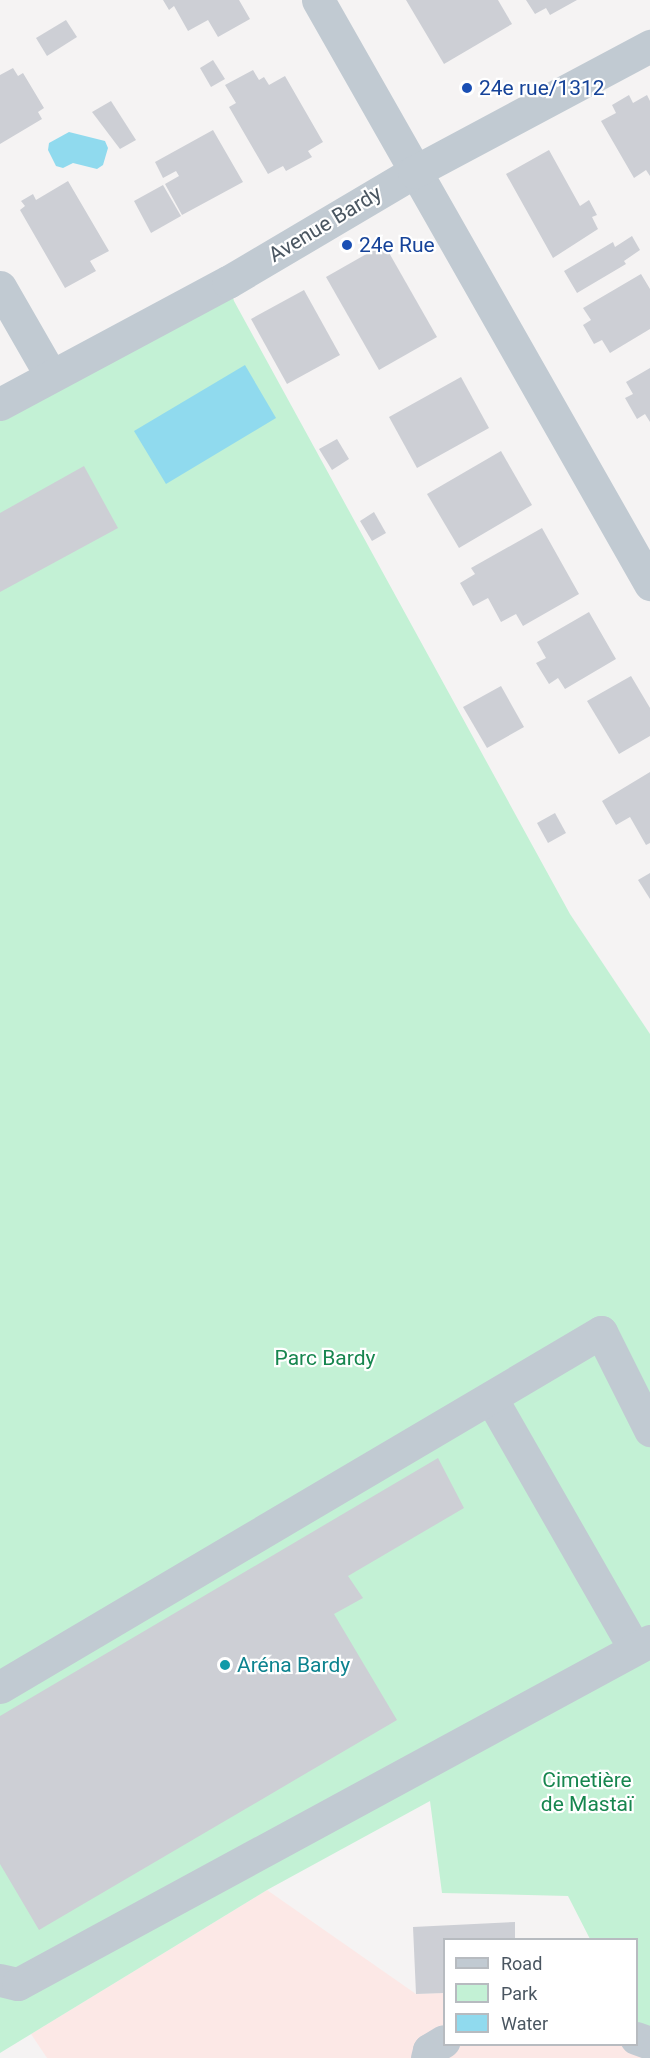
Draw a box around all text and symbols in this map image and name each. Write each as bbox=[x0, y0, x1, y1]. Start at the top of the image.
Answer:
place label: 24e rue/1312 bbox=[479, 75, 605, 101]
marker: 24e rue/1312 bbox=[460, 81, 474, 95]
street label: Avenue Bardy bbox=[264, 180, 386, 268]
place label: 24e Rue bbox=[359, 232, 435, 258]
marker: 24e Rue bbox=[340, 238, 354, 252]
park label: Parc Bardy bbox=[275, 1345, 375, 1371]
place label: Aréna Bardy bbox=[237, 1652, 350, 1678]
marker: Aréna Bardy bbox=[218, 1658, 232, 1672]
park label: Cimetière de Mastaï bbox=[541, 1767, 633, 1817]
legend bbox=[443, 1938, 638, 2046]
text: Road bbox=[501, 1953, 542, 1974]
text: Park bbox=[501, 1983, 537, 2004]
text: Water bbox=[501, 2013, 548, 2034]

